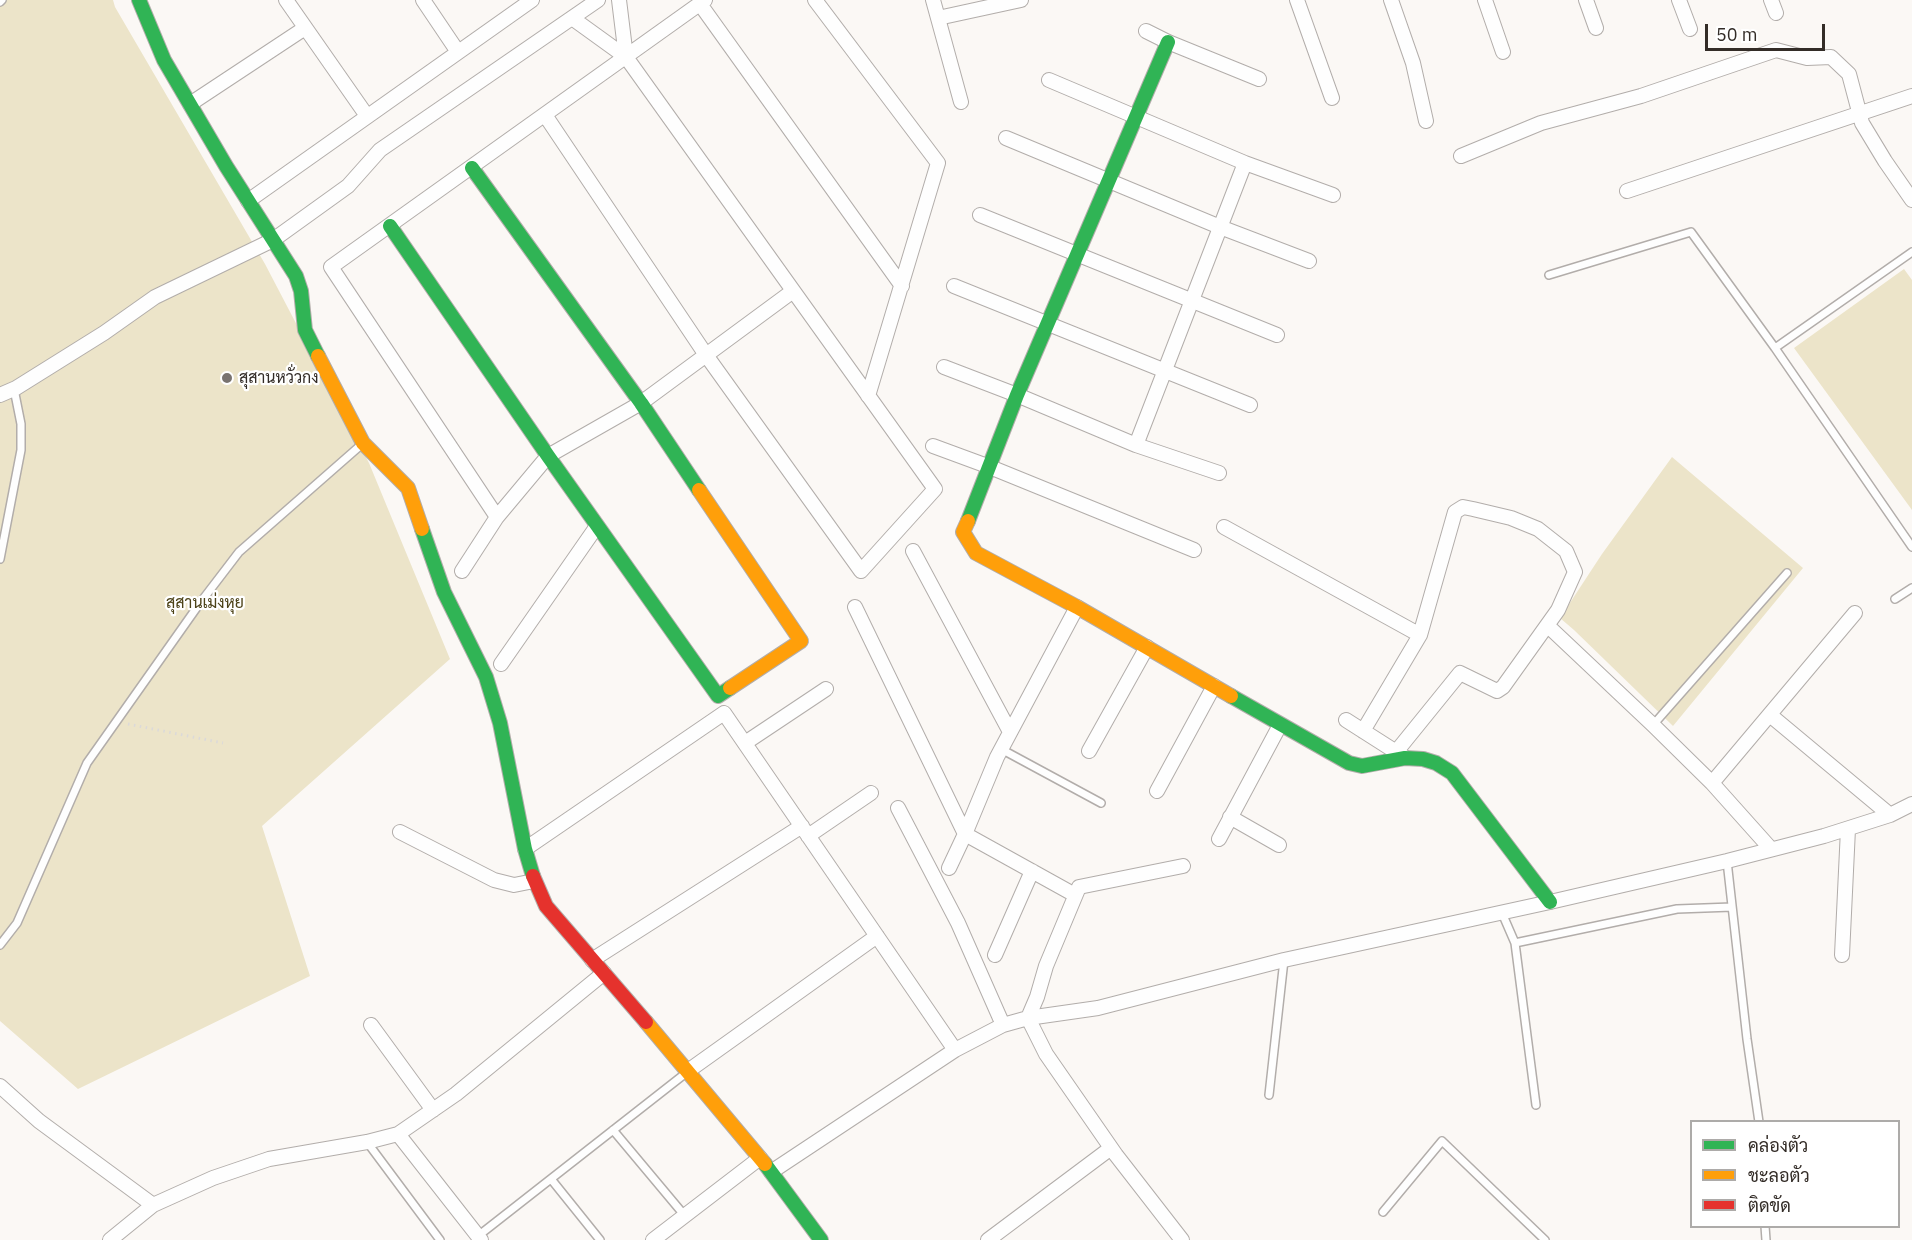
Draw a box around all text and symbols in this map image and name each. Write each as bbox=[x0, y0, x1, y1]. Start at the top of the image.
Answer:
scale bar bbox=[1708, 12, 1828, 50]
text: 50 m bbox=[1716, 23, 1758, 46]
place label: สุสานหวั่วกง bbox=[239, 368, 319, 388]
marker: สุสานหวั่วกง bbox=[220, 371, 234, 385]
park label: สุสานเม่งหุย bbox=[166, 593, 244, 613]
legend bbox=[1690, 1120, 1900, 1228]
text: คล่องตัว bbox=[1748, 1134, 1808, 1157]
text: ชะลอตัว bbox=[1748, 1164, 1810, 1187]
text: ติดขัด bbox=[1748, 1194, 1791, 1217]

